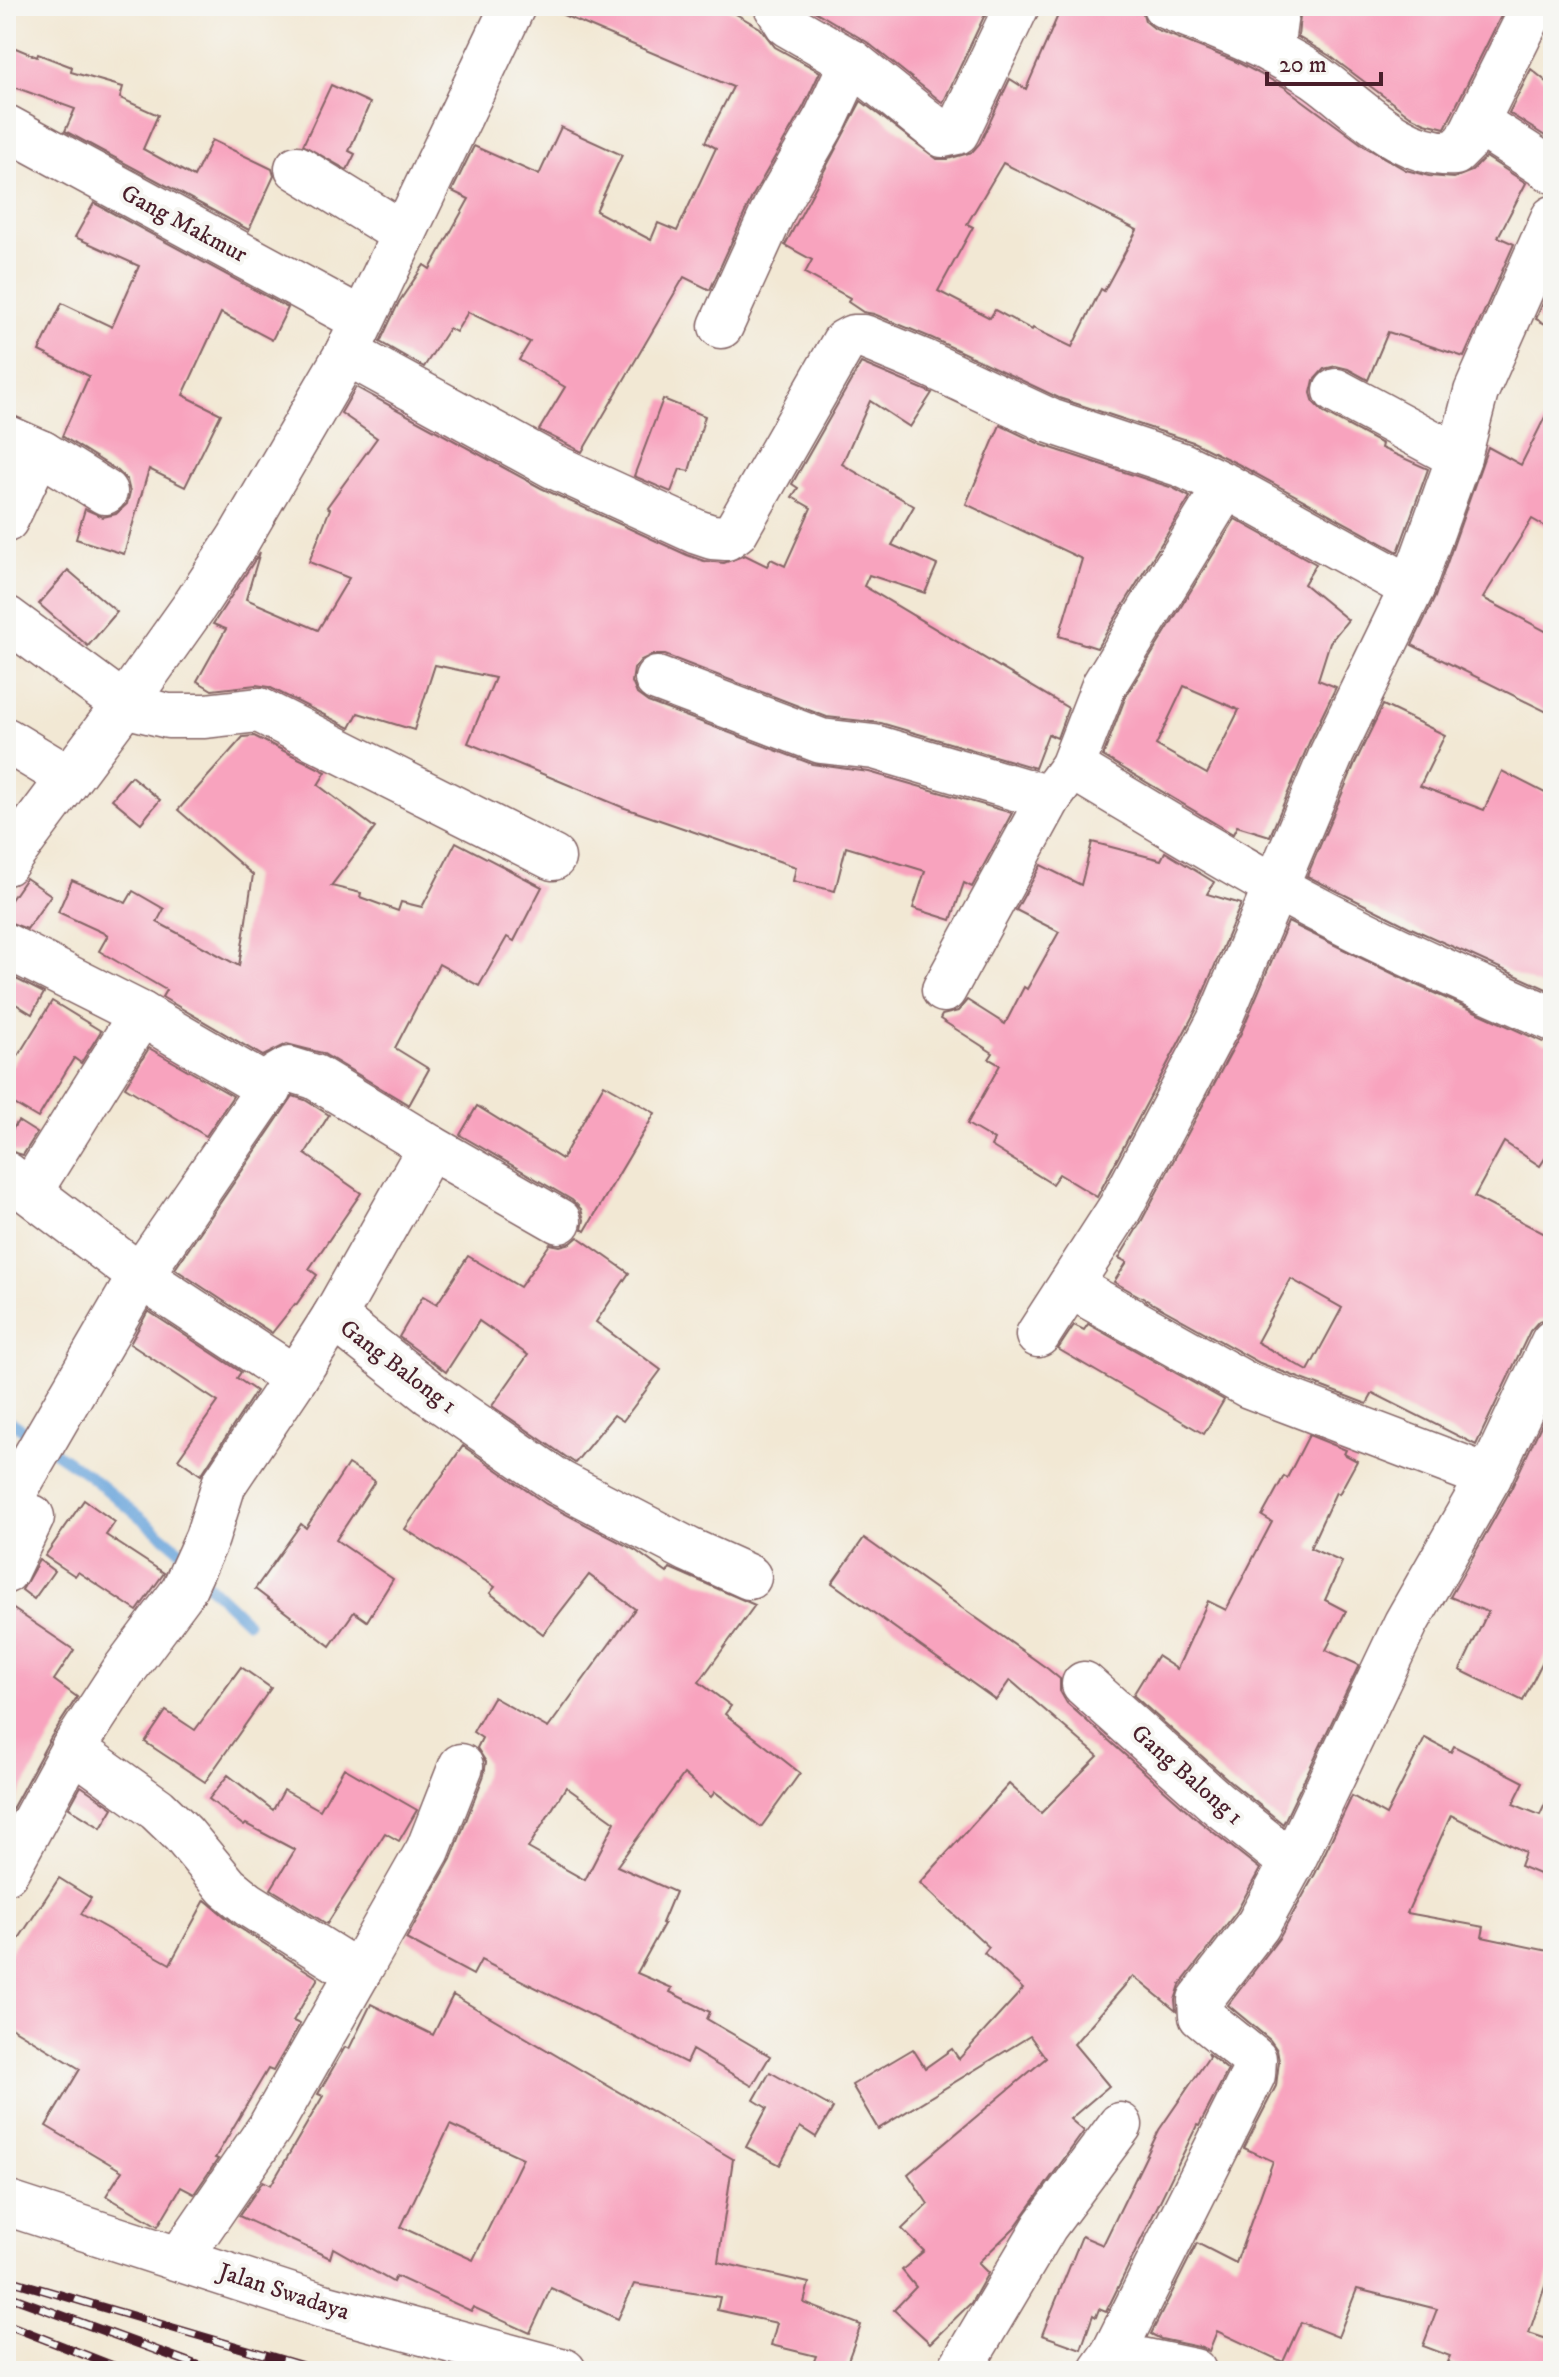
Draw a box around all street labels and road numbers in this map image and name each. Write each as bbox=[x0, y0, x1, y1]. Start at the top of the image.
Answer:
street label: Gang Makmur bbox=[116, 178, 252, 270]
street label: Gang Balong 1 bbox=[334, 1313, 462, 1421]
street label: Gang Balong 1 bbox=[1125, 1718, 1249, 1832]
street label: Jalan Swadaya bbox=[213, 2256, 354, 2328]

